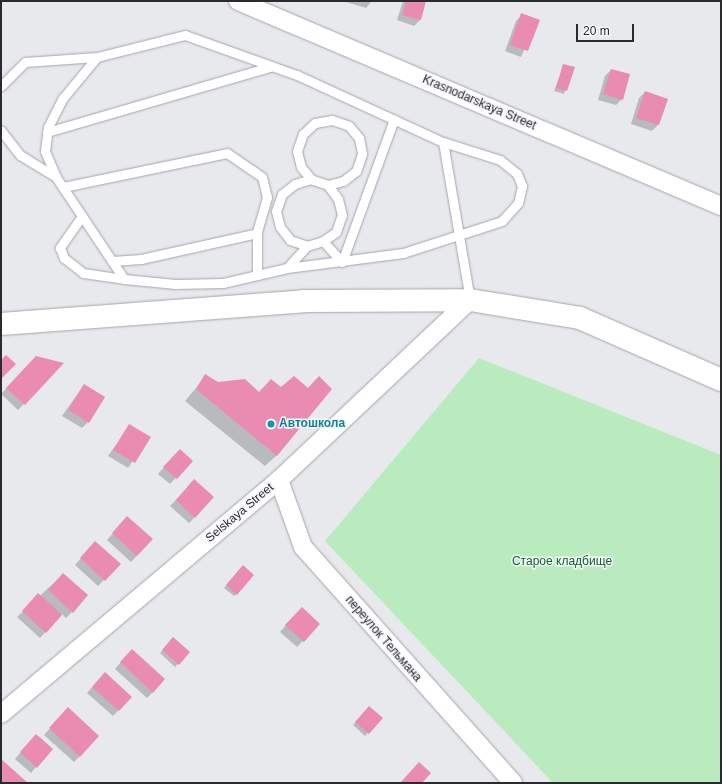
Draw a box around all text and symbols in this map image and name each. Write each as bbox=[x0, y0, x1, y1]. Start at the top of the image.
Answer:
scale bar bbox=[578, 16, 636, 42]
text: 20 m bbox=[583, 24, 610, 38]
street label: Krasnodarskaya Street bbox=[420, 73, 538, 133]
place label: Автошкола bbox=[279, 417, 345, 431]
marker: Автошкола bbox=[266, 419, 276, 429]
street label: Selskaya Street bbox=[203, 480, 277, 546]
park label: Старое кладбище bbox=[512, 555, 612, 569]
street label: переулок Тельмана bbox=[342, 593, 424, 685]

